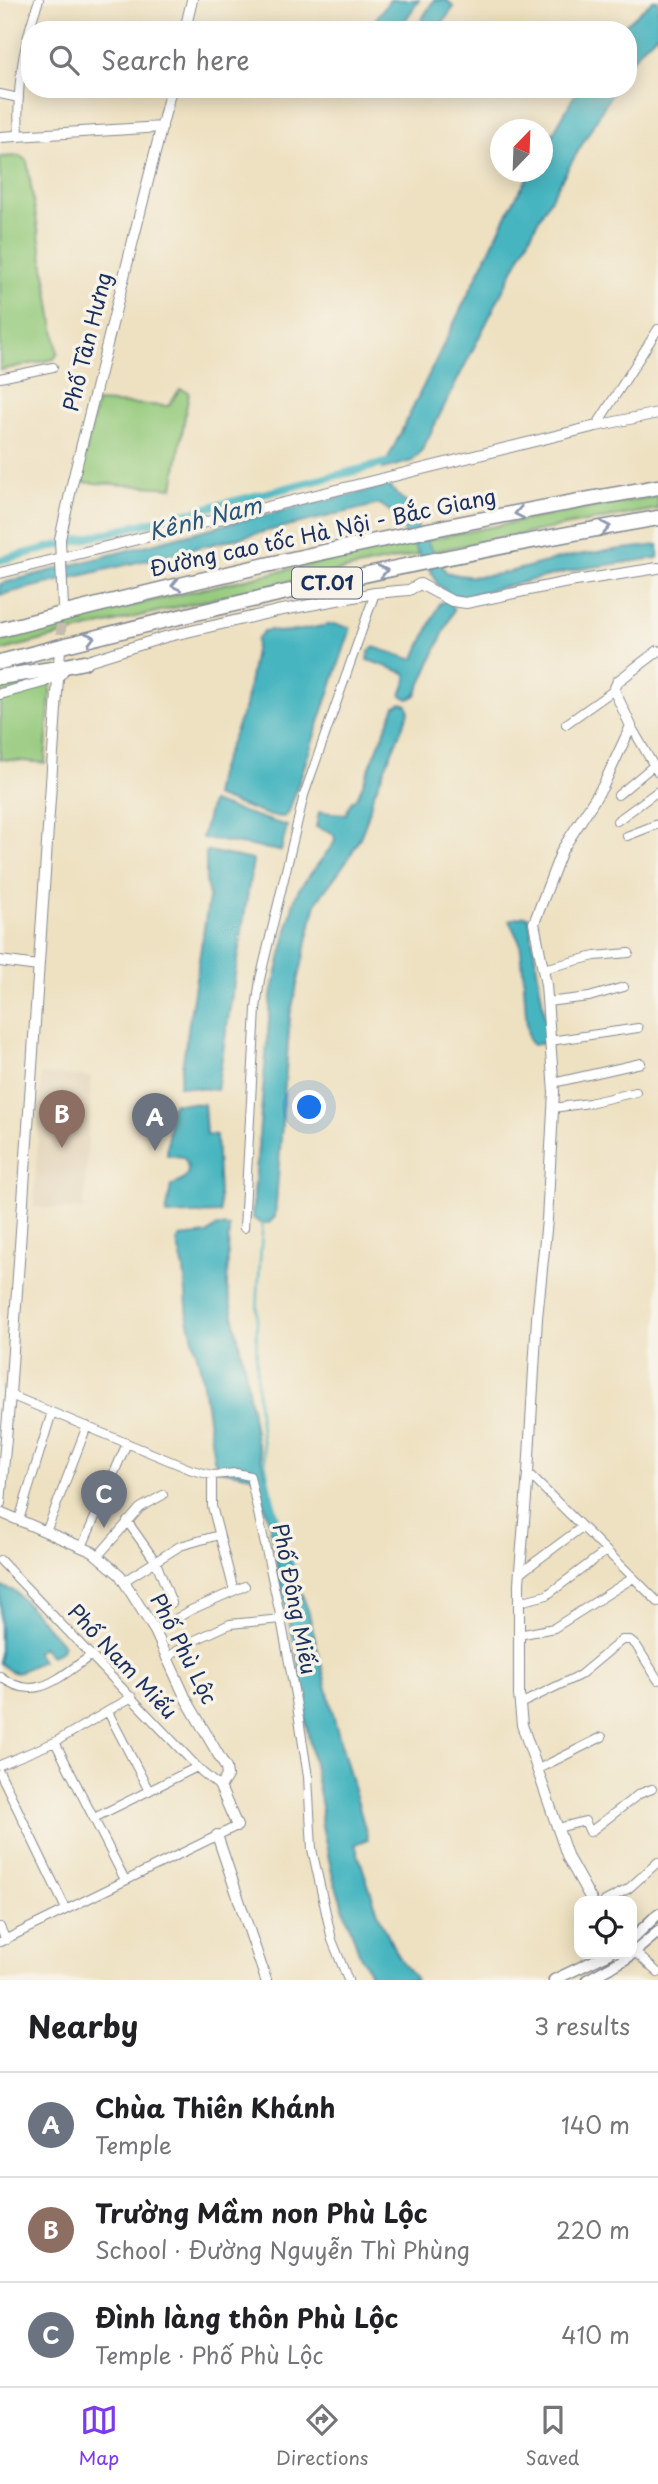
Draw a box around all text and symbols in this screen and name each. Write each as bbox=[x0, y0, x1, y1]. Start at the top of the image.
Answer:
search box bbox=[21, 21, 637, 98]
text: Search here bbox=[101, 40, 250, 79]
icon: search bbox=[45, 41, 83, 79]
north arrow bbox=[490, 119, 553, 182]
street label: Phố Tân Hưng bbox=[53, 269, 119, 414]
street label: Đường cao tốc Hà Nội - Bắc Giang bbox=[147, 479, 499, 583]
water label: Kênh Nam bbox=[144, 486, 266, 548]
one-way arrow bbox=[513, 505, 525, 520]
one-way arrow bbox=[600, 521, 612, 536]
one-way arrow bbox=[377, 564, 389, 579]
road number: CT.01 bbox=[292, 568, 362, 598]
one-way arrow bbox=[170, 577, 182, 591]
one-way arrow bbox=[84, 632, 96, 646]
pin: B bbox=[39, 1090, 85, 1148]
your location bbox=[292, 1090, 326, 1124]
pin: A bbox=[132, 1093, 178, 1151]
pin: C bbox=[81, 1470, 127, 1528]
street label: Phố Đông Miếu bbox=[266, 1520, 326, 1677]
street label: Phố Phù Lộc bbox=[143, 1587, 226, 1709]
street label: Phố Nam Miếu bbox=[61, 1596, 186, 1726]
map controls bbox=[574, 1896, 637, 1959]
button: locate bbox=[574, 1896, 637, 1959]
text: Nearby bbox=[28, 2003, 138, 2048]
text: 3 results bbox=[534, 2008, 630, 2043]
text: Chùa Thiên Khánh bbox=[95, 2088, 336, 2127]
text: A bbox=[42, 2107, 60, 2142]
text: 140 m bbox=[561, 2107, 630, 2142]
text: Temple bbox=[95, 2127, 172, 2162]
text: Trường Mầm non Phù Lộc bbox=[95, 2193, 428, 2232]
text: B bbox=[43, 2212, 59, 2247]
text: 220 m bbox=[556, 2212, 630, 2247]
text: School · Đường Nguyễn Thì Phùng bbox=[95, 2232, 470, 2267]
text: Đình làng thôn Phù Lộc bbox=[95, 2298, 398, 2337]
text: C bbox=[42, 2317, 60, 2352]
text: 410 m bbox=[561, 2317, 630, 2352]
text: Temple · Phố Phù Lộc bbox=[95, 2337, 323, 2372]
tab: Map bbox=[79, 2401, 119, 2471]
tab: Directions bbox=[276, 2401, 369, 2471]
tab: Saved bbox=[526, 2401, 579, 2471]

